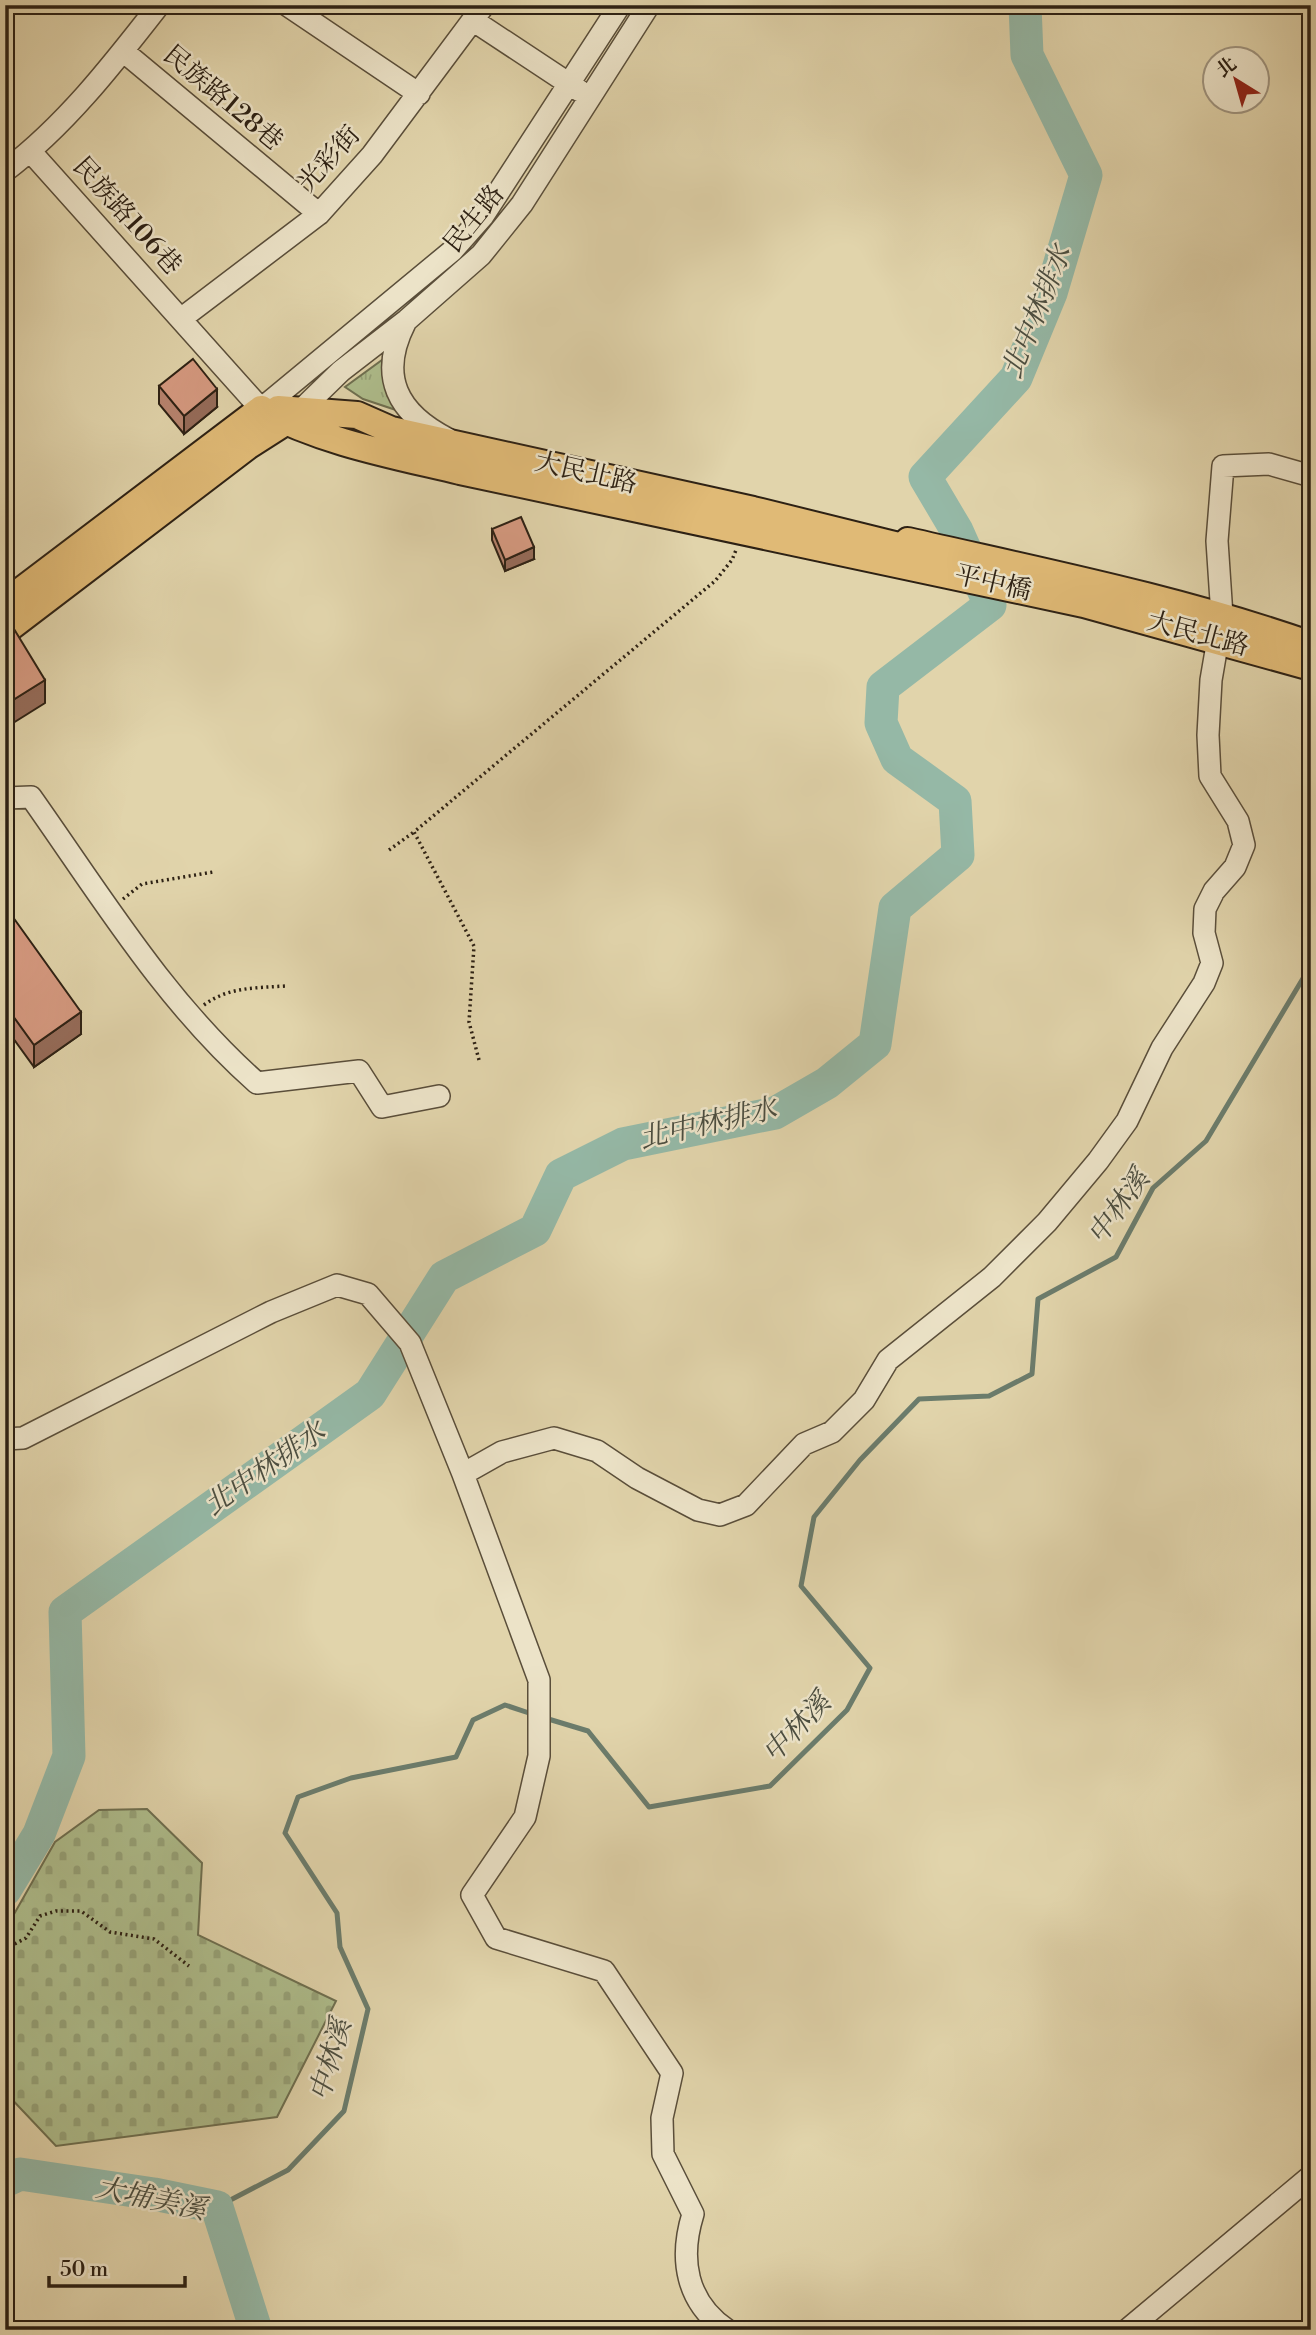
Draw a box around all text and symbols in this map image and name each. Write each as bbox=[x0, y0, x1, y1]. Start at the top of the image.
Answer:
street label: 民族路128巷 bbox=[157, 39, 289, 157]
north arrow bbox=[1200, 46, 1270, 116]
text: 北 bbox=[1212, 52, 1241, 83]
street label: 光彩街 bbox=[291, 119, 367, 199]
street label: 民族路106巷 bbox=[66, 151, 188, 281]
street label: 民生路 bbox=[437, 179, 511, 259]
water label: 北中林排水 bbox=[995, 238, 1081, 383]
street label: 大民北路 bbox=[532, 446, 640, 500]
street label: 平中橋 bbox=[951, 559, 1035, 607]
street label: 大民北路 bbox=[1144, 605, 1252, 663]
water label: 北中林排水 bbox=[636, 1091, 783, 1157]
water label: 中林溪 bbox=[1080, 1160, 1160, 1251]
water label: 北中林排水 bbox=[198, 1413, 335, 1523]
water label: 中林溪 bbox=[755, 1683, 841, 1770]
water label: 中林溪 bbox=[303, 2012, 360, 2105]
water label: 大埔美溪 bbox=[93, 2170, 212, 2228]
scale bar bbox=[49, 2244, 186, 2288]
text: 50 m bbox=[60, 2257, 108, 2283]

